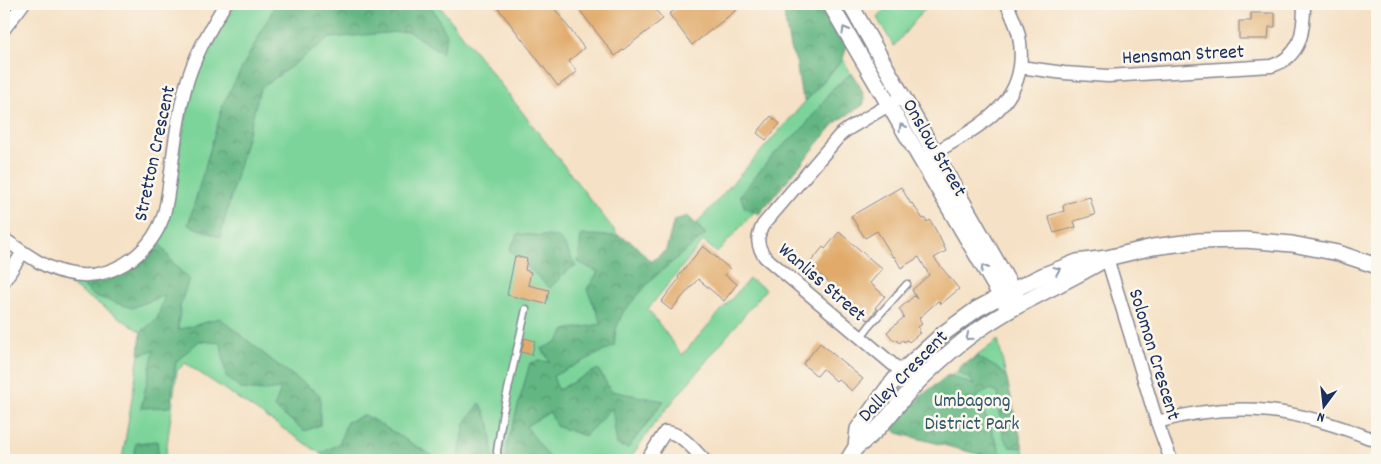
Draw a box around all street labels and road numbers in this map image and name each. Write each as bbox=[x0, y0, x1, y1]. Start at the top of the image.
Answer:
street label: Hensman Street bbox=[1121, 39, 1245, 73]
street label: Stretton Crescent bbox=[128, 83, 184, 224]
street label: Onslow Street bbox=[894, 94, 973, 203]
street label: Wanliss Street bbox=[771, 237, 871, 329]
street label: Solomon Crescent bbox=[1120, 286, 1186, 424]
street label: Dalley Crescent bbox=[853, 325, 955, 429]

